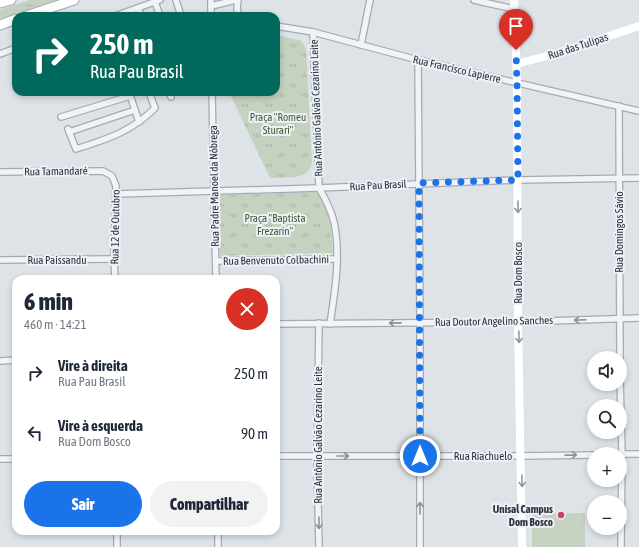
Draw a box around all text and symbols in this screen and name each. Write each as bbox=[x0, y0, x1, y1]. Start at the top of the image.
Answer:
pin bbox=[499, 9, 533, 50]
icon: arrive bbox=[505, 15, 527, 37]
icon: right bbox=[24, 28, 76, 80]
text: 250 m bbox=[90, 28, 153, 60]
street label: Rua das Tulipas bbox=[546, 31, 610, 61]
street label: Rua Antônio Galvão Cezarino Leite bbox=[308, 39, 324, 177]
street label: Rua Francisco Lapierre bbox=[412, 53, 502, 85]
text: Rua Pau Brasil bbox=[90, 61, 184, 82]
park label: Praça "Romeu Sturari" bbox=[250, 111, 306, 136]
street label: Rua Padre Manoel da Nóbrega bbox=[207, 125, 221, 247]
street label: Rua Tamandaré bbox=[24, 164, 88, 178]
street label: Rua Pau Brasil bbox=[349, 178, 407, 192]
street label: Rua 12 de Outubro bbox=[108, 189, 122, 265]
street label: Rua Domingos Sávio bbox=[613, 191, 625, 273]
one-way arrow bbox=[514, 200, 522, 213]
park label: Praça "Baptista Frezarin" bbox=[244, 212, 306, 237]
street label: Rua Dom Bosco bbox=[512, 242, 524, 304]
street label: Rua Benvenuto Colbachini bbox=[223, 253, 329, 267]
street label: Rua Paissandu bbox=[28, 254, 87, 266]
text: 6 min bbox=[24, 288, 73, 315]
button: close bbox=[226, 288, 268, 330]
street label: Rua Doutor Angelino Sanches bbox=[435, 314, 553, 328]
one-way arrow bbox=[574, 316, 587, 323]
text: 460 m · 14:21 bbox=[24, 317, 87, 332]
one-way arrow bbox=[389, 319, 402, 327]
one-way arrow bbox=[515, 330, 523, 343]
map controls bbox=[587, 351, 627, 535]
button: sound bbox=[587, 351, 627, 391]
text: Vire à direita bbox=[58, 357, 128, 374]
icon: right bbox=[24, 362, 46, 384]
text: 250 m bbox=[234, 365, 268, 382]
street label: Rua Antônio Galvão Cezarino Leite bbox=[312, 366, 324, 504]
text: Rua Pau Brasil bbox=[58, 374, 126, 389]
button: search bbox=[587, 399, 627, 439]
text: Vire à esquerda bbox=[58, 417, 143, 434]
icon: left bbox=[24, 422, 46, 444]
text: 90 m bbox=[241, 425, 268, 442]
text: Rua Dom Bosco bbox=[58, 434, 131, 449]
position arrow bbox=[399, 435, 441, 477]
button: + bbox=[587, 447, 627, 487]
street label: Rua Riachuelo bbox=[454, 450, 512, 462]
one-way arrow bbox=[564, 451, 577, 459]
one-way arrow bbox=[336, 452, 349, 460]
one-way arrow bbox=[518, 474, 525, 487]
button: Sair bbox=[24, 481, 142, 527]
button: Compartilhar bbox=[150, 481, 268, 527]
button: − bbox=[587, 495, 627, 535]
one-way arrow bbox=[416, 502, 424, 515]
place label: Unisal Campus Dom Bosco bbox=[493, 503, 553, 528]
marker: Unisal Campus Dom Bosco bbox=[556, 510, 566, 520]
one-way arrow bbox=[315, 516, 322, 529]

